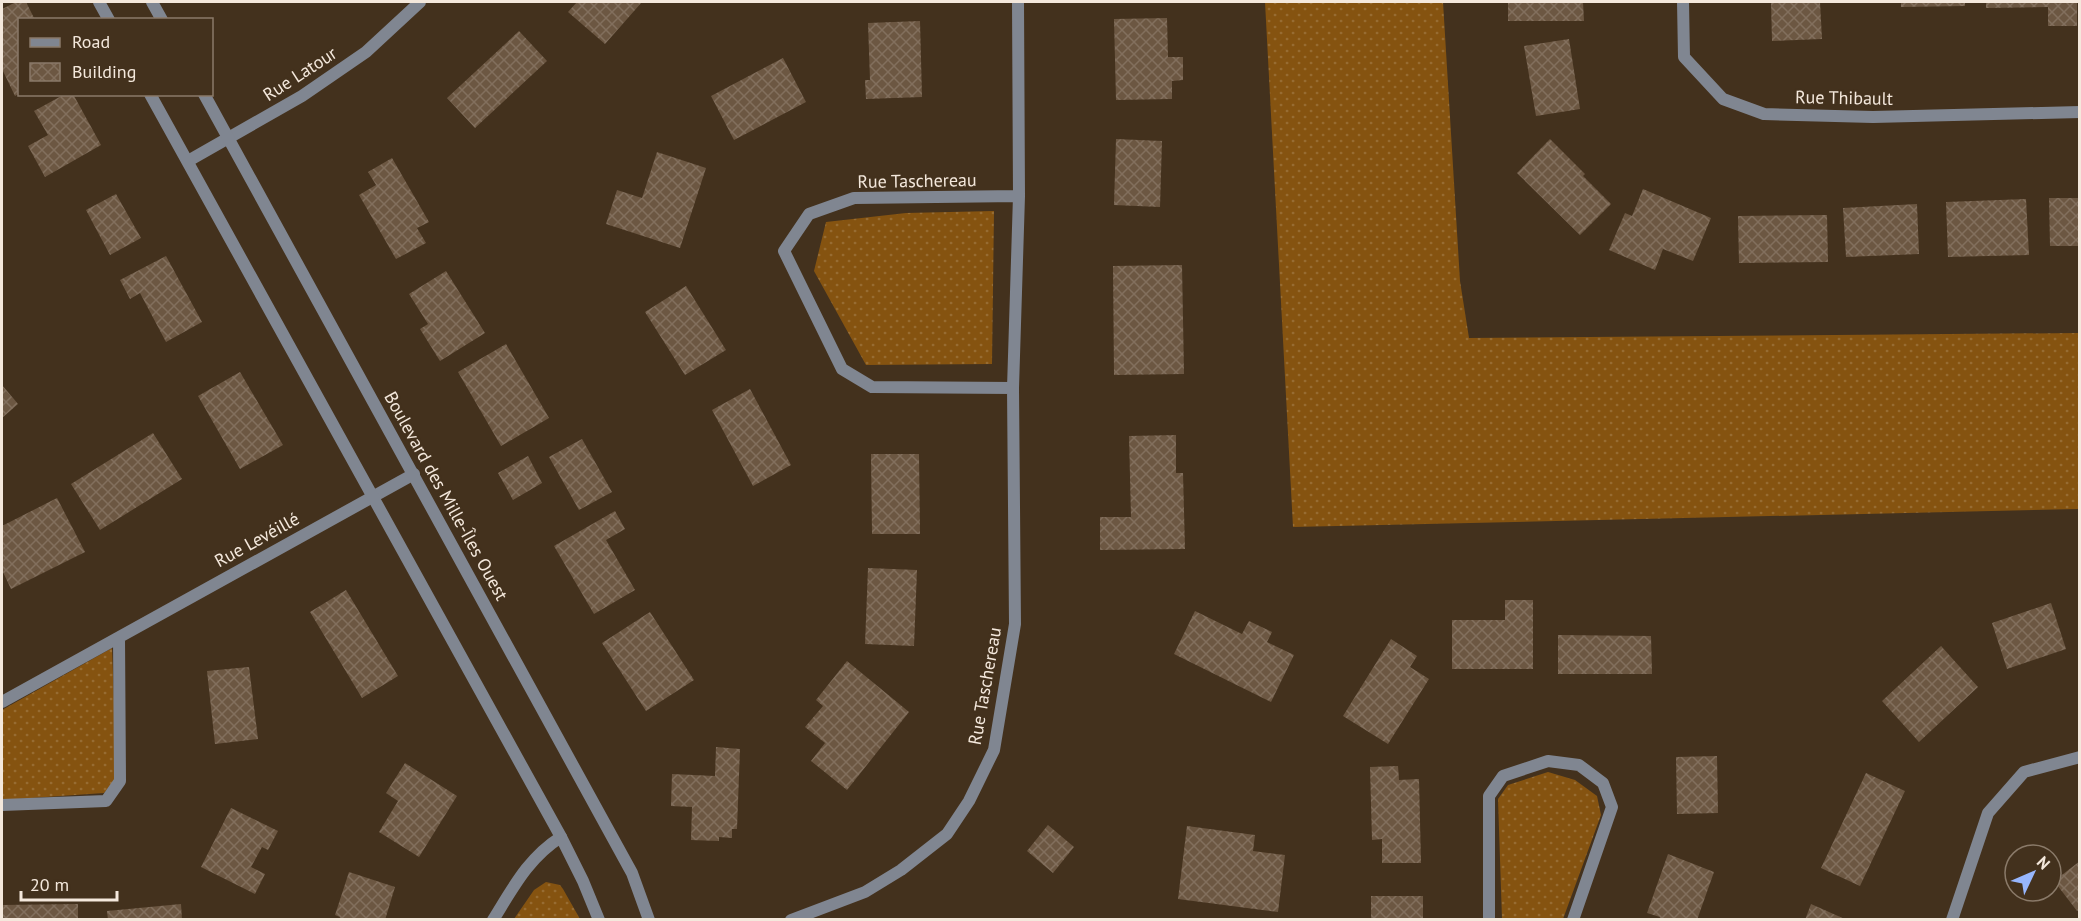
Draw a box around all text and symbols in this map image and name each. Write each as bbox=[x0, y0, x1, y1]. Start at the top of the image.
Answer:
legend bbox=[18, 18, 213, 96]
text: Road bbox=[72, 30, 110, 53]
street label: Rue Latour bbox=[258, 41, 341, 106]
text: Building bbox=[72, 60, 136, 83]
street label: Rue Thibault bbox=[1795, 85, 1893, 110]
street label: Rue Taschereau bbox=[857, 168, 977, 193]
street label: Boulevard des Mille-Îles Ouest bbox=[379, 387, 514, 604]
street label: Rue Levéillé bbox=[210, 507, 303, 572]
street label: Rue Taschereau bbox=[963, 625, 1006, 747]
north arrow bbox=[2003, 843, 2063, 903]
text: N bbox=[2033, 852, 2055, 873]
scale bar bbox=[21, 864, 117, 902]
text: 20 m bbox=[30, 873, 69, 896]

